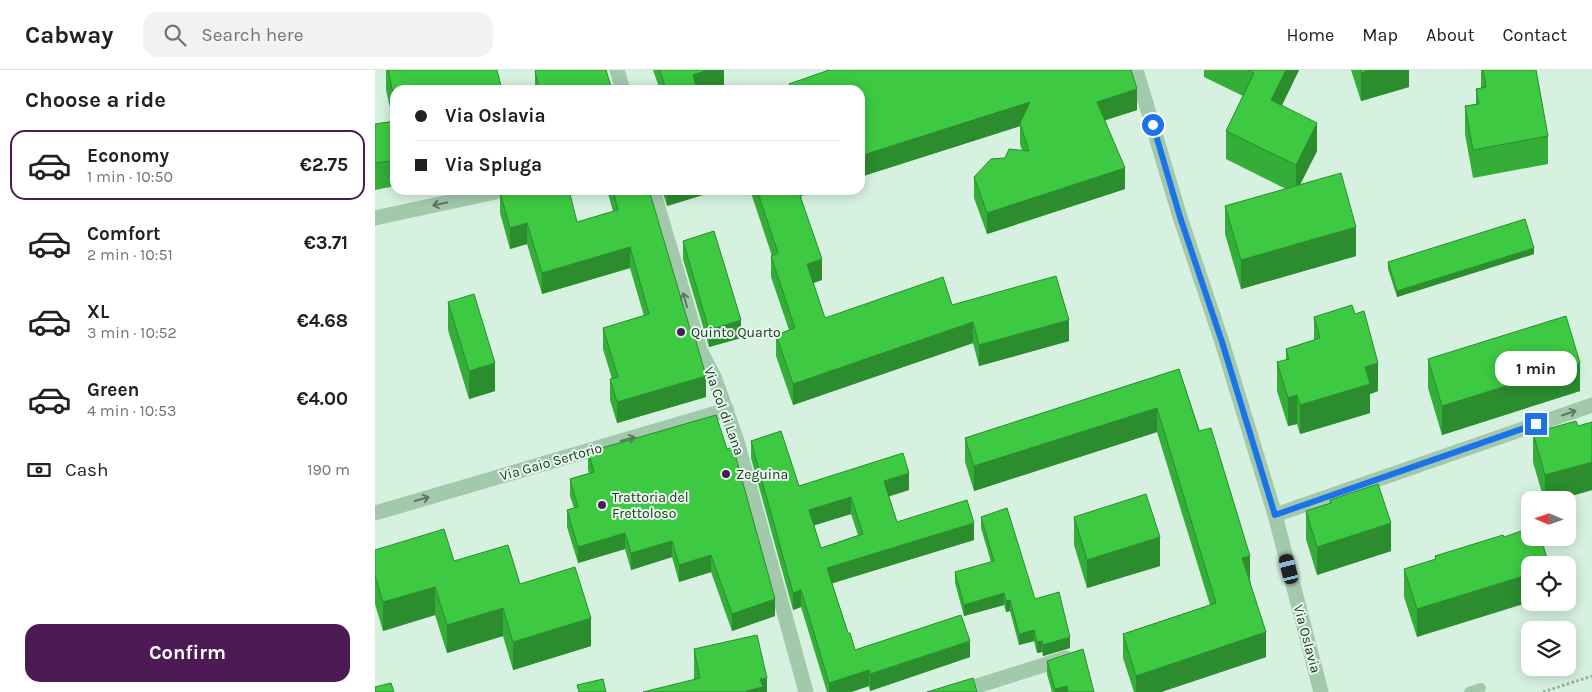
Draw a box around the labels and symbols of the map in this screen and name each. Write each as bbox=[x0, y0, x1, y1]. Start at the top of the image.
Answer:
route start bbox=[1142, 114, 1164, 136]
one-way arrow bbox=[432, 200, 448, 209]
one-way arrow bbox=[679, 292, 689, 308]
place label: Quinto Quarto bbox=[691, 324, 781, 341]
marker: Quinto Quarto bbox=[675, 326, 687, 338]
callout: 1 min bbox=[1495, 352, 1577, 386]
street label: Via Col di Lana bbox=[700, 365, 748, 457]
one-way arrow bbox=[1560, 408, 1576, 417]
route end bbox=[1525, 413, 1547, 435]
one-way arrow bbox=[620, 434, 636, 444]
street label: Via Gaio Sertorio bbox=[498, 439, 604, 485]
place label: Zeguina bbox=[736, 466, 788, 483]
marker: Zeguina bbox=[720, 468, 732, 480]
place label: Trattoria del Frettoloso bbox=[612, 489, 689, 522]
north arrow bbox=[1521, 491, 1576, 546]
one-way arrow bbox=[413, 494, 429, 504]
marker: Trattoria del Frettoloso bbox=[596, 499, 608, 511]
car bbox=[1278, 553, 1299, 585]
street label: Via Oslavia bbox=[1290, 603, 1324, 675]

